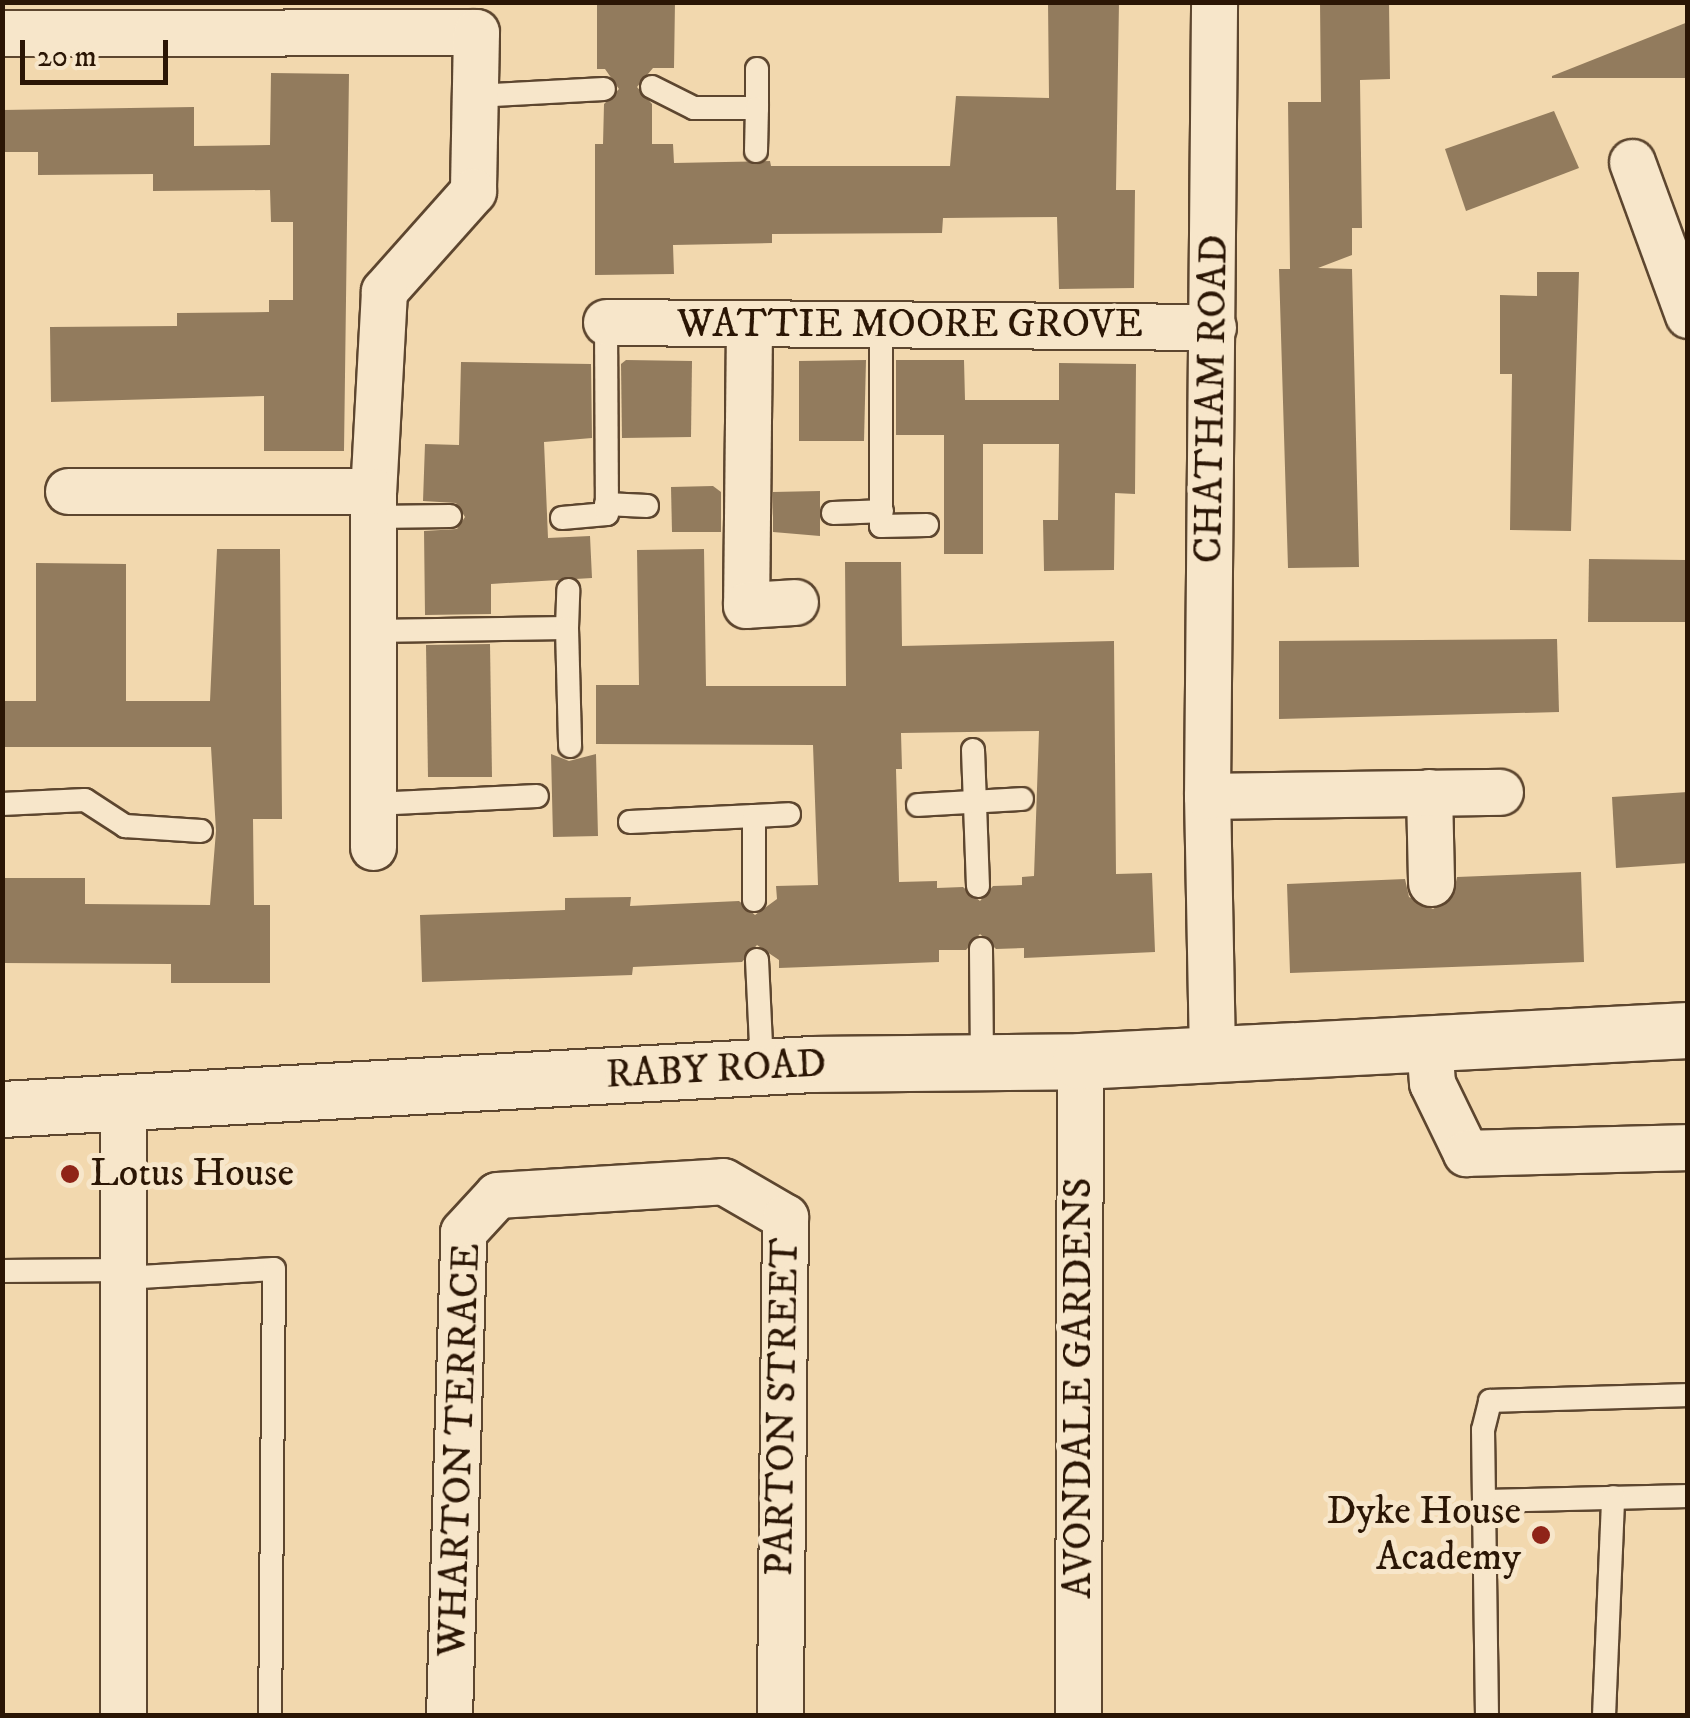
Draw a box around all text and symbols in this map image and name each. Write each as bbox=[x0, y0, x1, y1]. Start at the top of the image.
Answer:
scale bar bbox=[25, 20, 172, 82]
text: 20 m bbox=[37, 39, 97, 76]
street label: CHATHAM ROAD bbox=[1185, 234, 1239, 564]
street label: WATTIE MOORE GROVE bbox=[677, 301, 1143, 349]
street label: RABY ROAD bbox=[605, 1040, 827, 1100]
place label: Lotus House bbox=[90, 1150, 294, 1198]
marker: Lotus House bbox=[59, 1163, 81, 1185]
street label: AVONDALE GARDENS bbox=[1055, 1177, 1103, 1599]
street label: PARTON STREET bbox=[756, 1237, 810, 1577]
street label: WHARTON TERRACE bbox=[429, 1242, 491, 1658]
place label: Dyke House Academy bbox=[1327, 1488, 1521, 1582]
marker: Dyke House Academy bbox=[1530, 1524, 1552, 1546]

